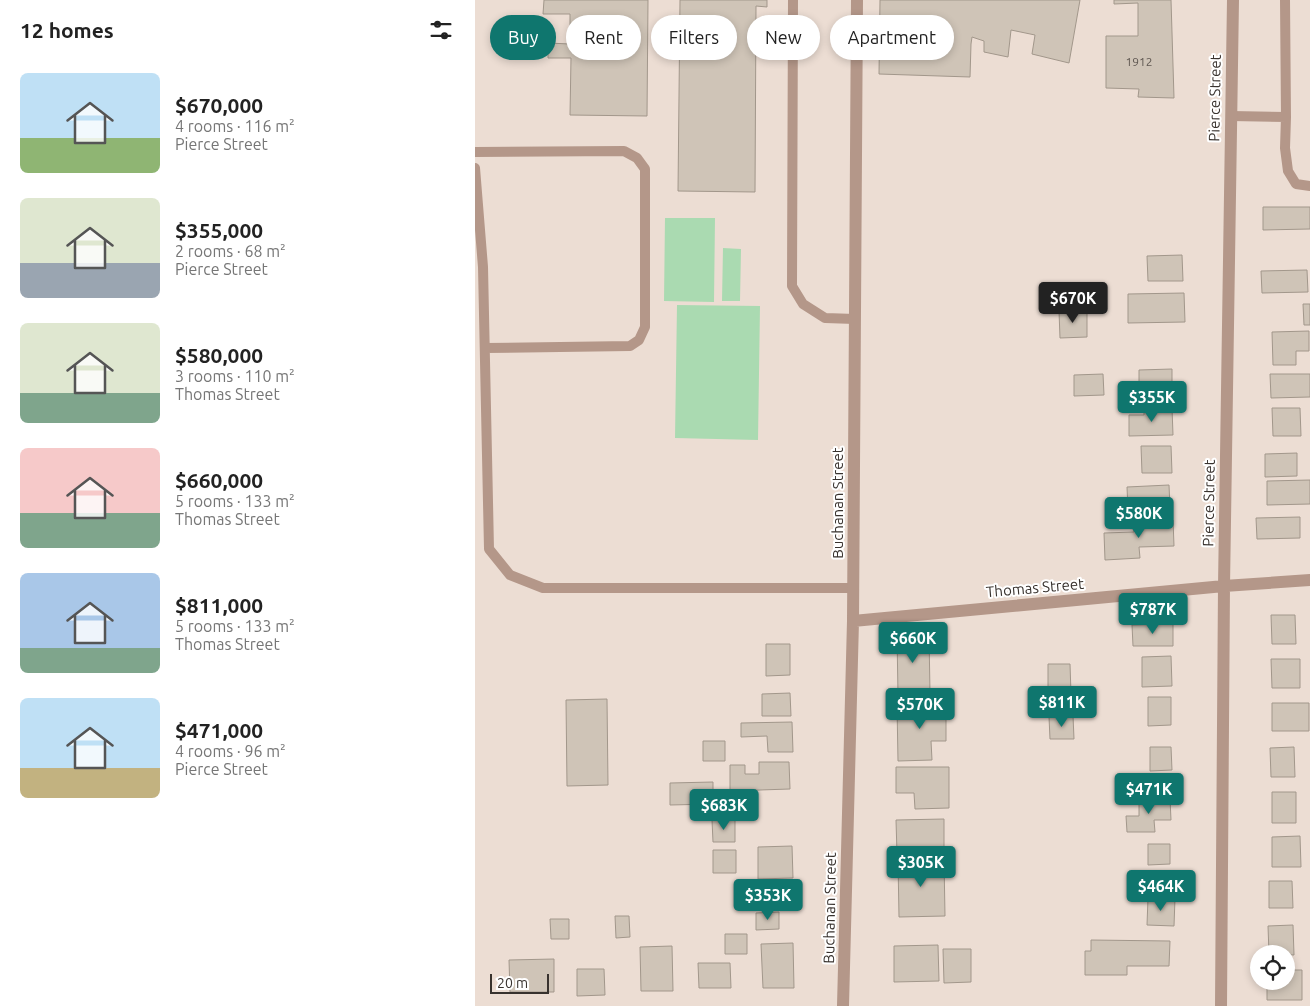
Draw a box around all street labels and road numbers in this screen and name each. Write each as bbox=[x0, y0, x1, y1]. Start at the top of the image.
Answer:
street label: Pierce Street bbox=[1205, 54, 1224, 142]
street label: Buchanan Street bbox=[829, 447, 846, 559]
street label: Pierce Street bbox=[1199, 459, 1218, 547]
street label: Thomas Street bbox=[985, 575, 1085, 600]
street label: Buchanan Street bbox=[820, 852, 839, 964]

